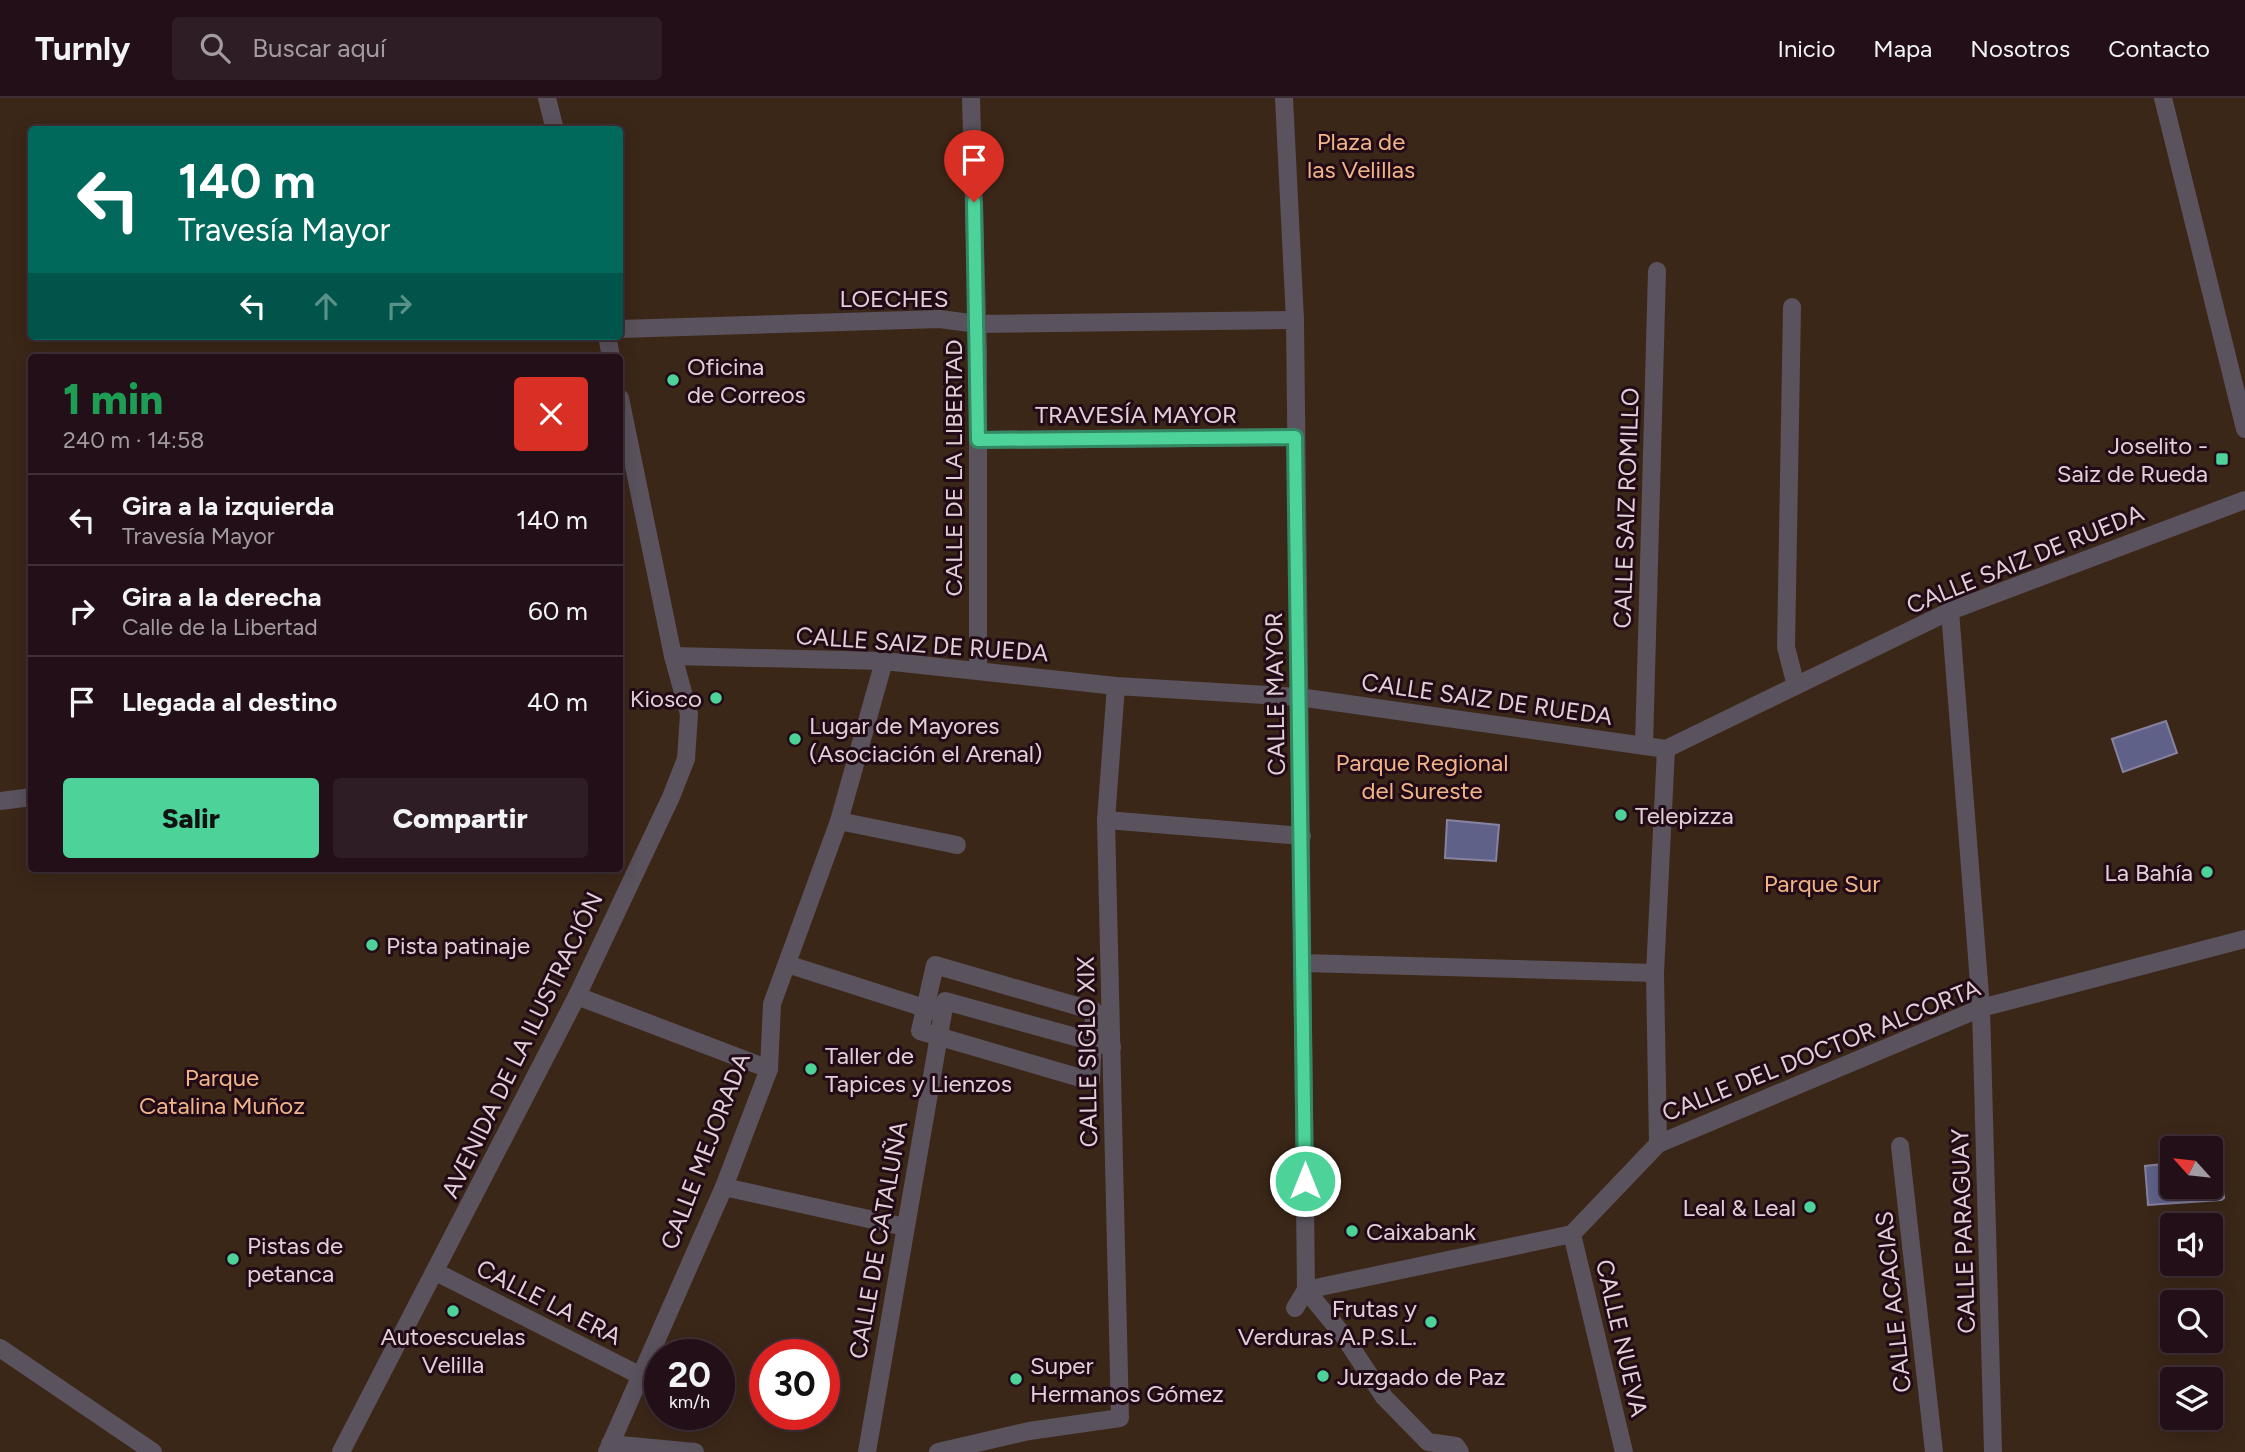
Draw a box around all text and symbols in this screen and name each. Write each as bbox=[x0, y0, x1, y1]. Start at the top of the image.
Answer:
search box bbox=[172, 17, 662, 80]
text: Turnly bbox=[35, 29, 130, 68]
icon: search bbox=[196, 29, 234, 67]
text: Buscar aquí bbox=[252, 32, 386, 64]
text: Inicio bbox=[1777, 34, 1835, 63]
text: Mapa bbox=[1873, 34, 1932, 63]
text: Nosotros bbox=[1970, 34, 2070, 63]
text: Contacto bbox=[2108, 34, 2210, 63]
park label: Plaza de las Velillas bbox=[1307, 127, 1415, 184]
pin bbox=[944, 130, 1004, 202]
icon: arrive bbox=[955, 141, 993, 179]
text: 140 m bbox=[178, 151, 316, 210]
icon: left bbox=[63, 154, 154, 245]
text: Travesía Mayor bbox=[178, 211, 390, 249]
street label: LOECHES bbox=[839, 284, 949, 313]
icon: left bbox=[234, 287, 272, 325]
icon: ahead bbox=[307, 287, 345, 325]
icon: right bbox=[380, 287, 418, 325]
street label: CALLE DE LA LIBERTAD bbox=[939, 339, 968, 597]
place label: Oficina de Correos bbox=[687, 352, 806, 409]
marker: Oficina de Correos bbox=[665, 372, 681, 388]
text: 1 min bbox=[63, 374, 163, 425]
button: close bbox=[514, 377, 588, 451]
street label: CALLE SAIZ ROMILLO bbox=[1607, 387, 1645, 629]
street label: TRAVESÍA MAYOR bbox=[1035, 400, 1237, 429]
text: 240 m · 14:58 bbox=[63, 426, 204, 454]
place label: Joselito - Saiz de Rueda bbox=[2057, 431, 2208, 488]
marker: Joselito - Saiz de Rueda bbox=[2214, 451, 2230, 467]
text: Gira a la izquierda bbox=[122, 490, 334, 522]
street label: CALLE SAIZ DE RUEDA bbox=[1902, 498, 2148, 620]
icon: left bbox=[63, 501, 101, 539]
text: 140 m bbox=[516, 504, 588, 536]
text: Travesía Mayor bbox=[122, 522, 275, 550]
text: Gira a la derecha bbox=[122, 581, 322, 613]
icon: right bbox=[63, 592, 101, 630]
text: 60 m bbox=[528, 595, 588, 627]
street label: CALLE MAYOR bbox=[1259, 612, 1291, 776]
text: Calle de la Libertad bbox=[122, 613, 318, 641]
street label: CALLE SAIZ DE RUEDA bbox=[795, 621, 1050, 667]
street label: CALLE SAIZ DE RUEDA bbox=[1360, 667, 1615, 731]
icon: arrive bbox=[63, 683, 101, 721]
place label: Kiosco bbox=[630, 684, 702, 713]
text: Llegada al destino bbox=[122, 686, 337, 718]
text: 40 m bbox=[527, 686, 588, 718]
marker: Kiosco bbox=[708, 690, 724, 706]
place label: Lugar de Mayores (Asociación el Arenal) bbox=[809, 711, 1043, 768]
marker: Lugar de Mayores (Asociación el Arenal) bbox=[787, 731, 803, 747]
park label: Parque Regional del Sureste bbox=[1336, 748, 1508, 805]
button: Salir bbox=[63, 778, 319, 858]
button: Compartir bbox=[333, 778, 588, 858]
place label: Telepizza bbox=[1635, 801, 1734, 830]
marker: Telepizza bbox=[1613, 807, 1629, 823]
place label: La Bahía bbox=[2104, 858, 2193, 887]
marker: La Bahía bbox=[2199, 864, 2215, 880]
park label: Parque Sur bbox=[1764, 869, 1880, 898]
street label: AVENIDA DE LA ILUSTRACIÓN bbox=[435, 887, 609, 1203]
place label: Pista patinaje bbox=[386, 931, 530, 960]
marker: Pista patinaje bbox=[364, 937, 380, 953]
street label: CALLE SIGLO XIX bbox=[1071, 956, 1103, 1148]
street label: CALLE DEL DOCTOR ALCORTA bbox=[1658, 972, 1985, 1127]
place label: Taller de Tapices y Lienzos bbox=[825, 1041, 1012, 1098]
street label: CALLE MEJORADA bbox=[654, 1048, 756, 1253]
marker: Taller de Tapices y Lienzos bbox=[803, 1061, 819, 1077]
park label: Parque Catalina Muñoz bbox=[139, 1063, 305, 1120]
street label: CALLE DE CATALUÑA bbox=[843, 1118, 913, 1361]
street label: CALLE PARAGUAY bbox=[1945, 1127, 1981, 1334]
north arrow bbox=[2160, 1136, 2222, 1199]
map controls bbox=[2160, 1136, 2223, 1430]
position arrow bbox=[1268, 1144, 1342, 1218]
place label: Leal & Leal bbox=[1682, 1193, 1796, 1222]
marker: Leal & Leal bbox=[1802, 1199, 1818, 1215]
street label: CALLE ACACIAS bbox=[1869, 1210, 1917, 1394]
button: sound bbox=[2160, 1213, 2223, 1276]
place label: Caixabank bbox=[1366, 1217, 1476, 1246]
marker: Caixabank bbox=[1344, 1223, 1360, 1239]
place label: Pistas de petanca bbox=[247, 1231, 343, 1288]
marker: Pistas de petanca bbox=[225, 1251, 241, 1267]
street label: CALLE LA ERA bbox=[472, 1253, 627, 1351]
street label: CALLE NUEVA bbox=[1590, 1257, 1654, 1420]
button: search bbox=[2160, 1290, 2223, 1353]
place label: Frutas y Verduras A.P.S.L. bbox=[1238, 1294, 1417, 1351]
marker: Autoescuelas Velilla bbox=[445, 1303, 461, 1319]
marker: Frutas y Verduras A.P.S.L. bbox=[1423, 1314, 1439, 1330]
place label: Autoescuelas Velilla bbox=[380, 1322, 526, 1379]
speed limit sign: 30 bbox=[749, 1339, 840, 1430]
place label: Super Hermanos Gómez bbox=[1030, 1351, 1224, 1408]
text: 20 bbox=[668, 1354, 711, 1396]
place label: Juzgado de Paz bbox=[1337, 1362, 1506, 1391]
button: layers bbox=[2160, 1367, 2223, 1430]
marker: Juzgado de Paz bbox=[1315, 1368, 1331, 1384]
marker: Super Hermanos Gómez bbox=[1008, 1371, 1024, 1387]
text: km/h bbox=[669, 1391, 710, 1413]

